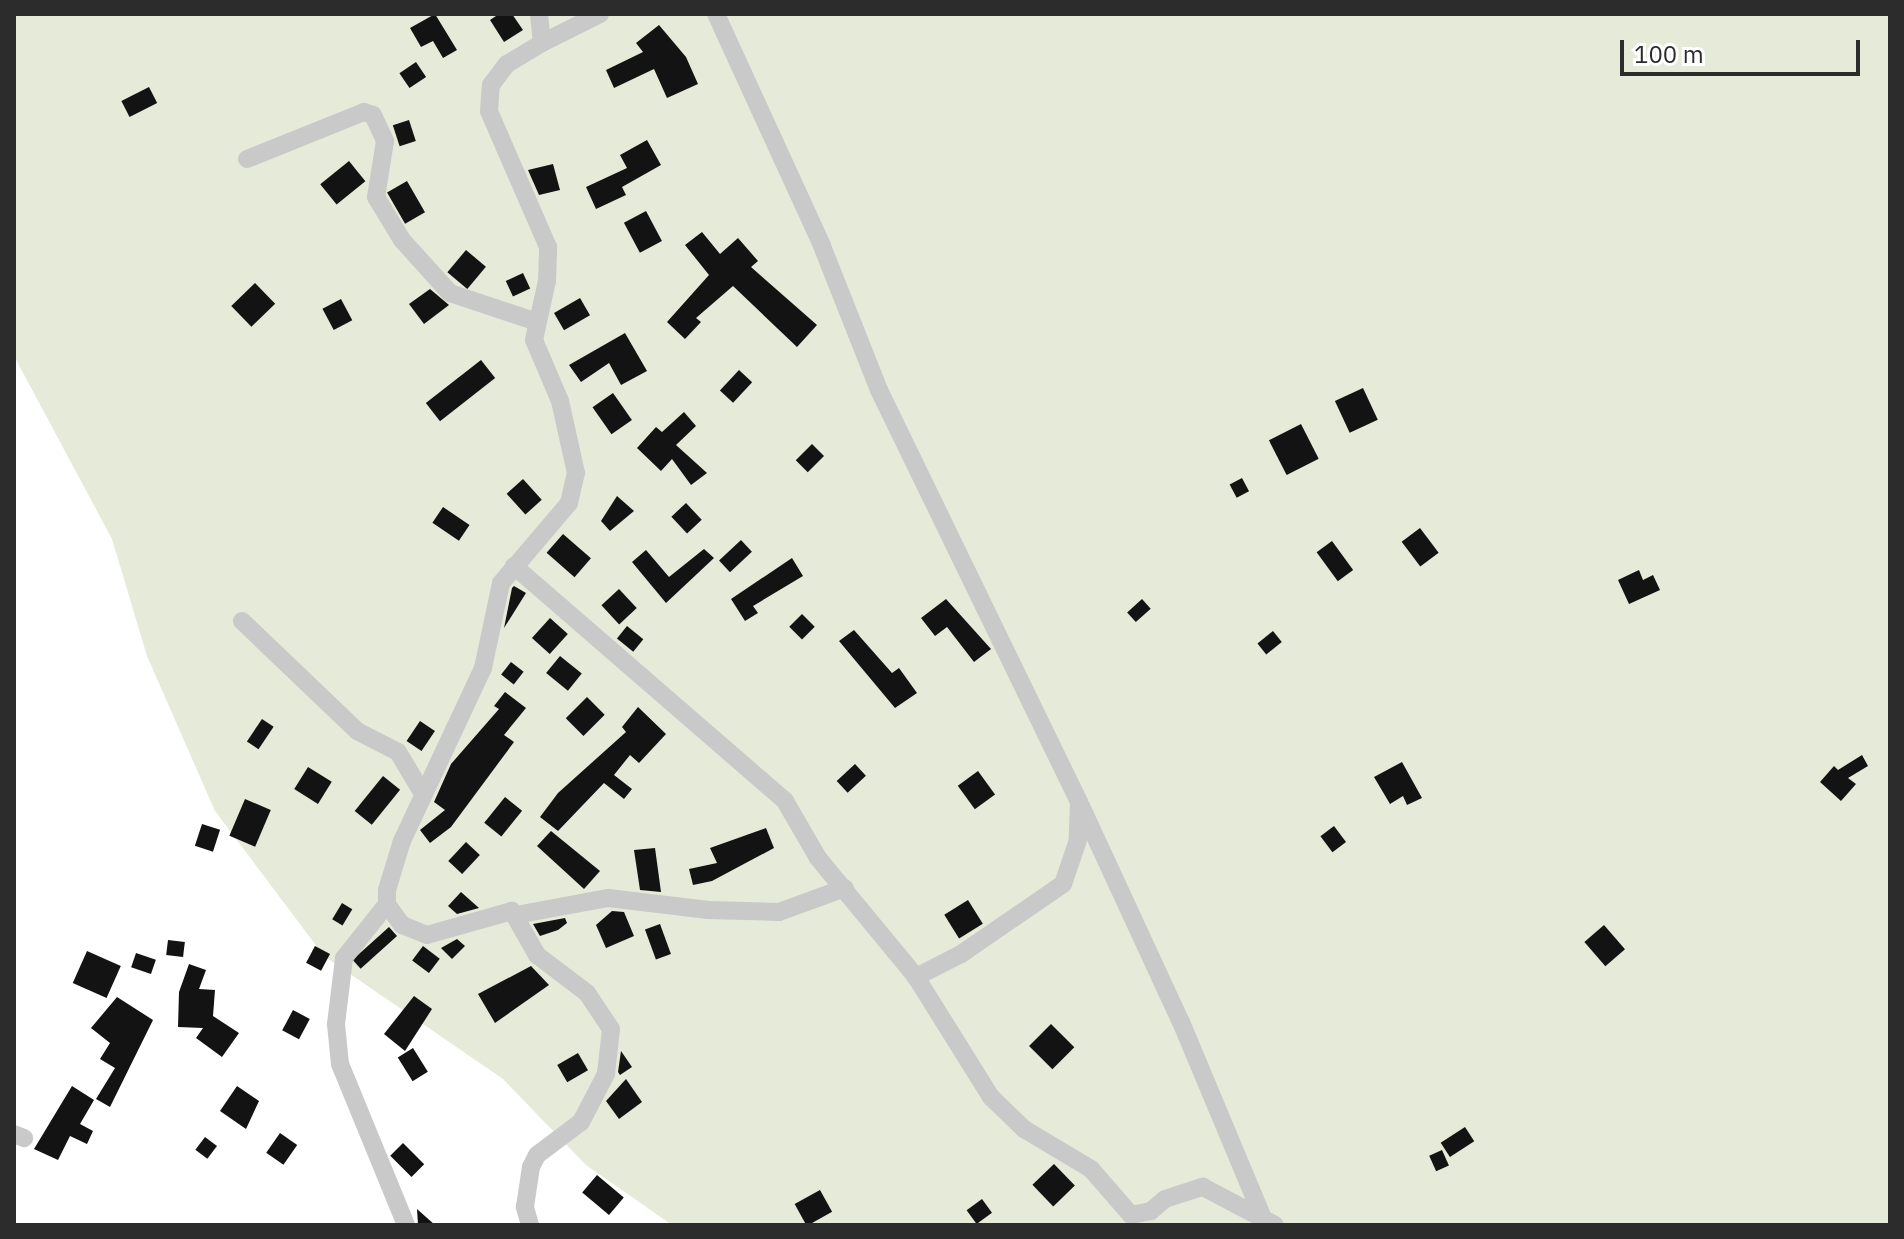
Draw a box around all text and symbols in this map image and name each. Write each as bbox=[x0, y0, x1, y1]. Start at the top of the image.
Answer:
scale bar bbox=[1624, 24, 1864, 74]
text: 100 m bbox=[1634, 38, 1704, 70]

